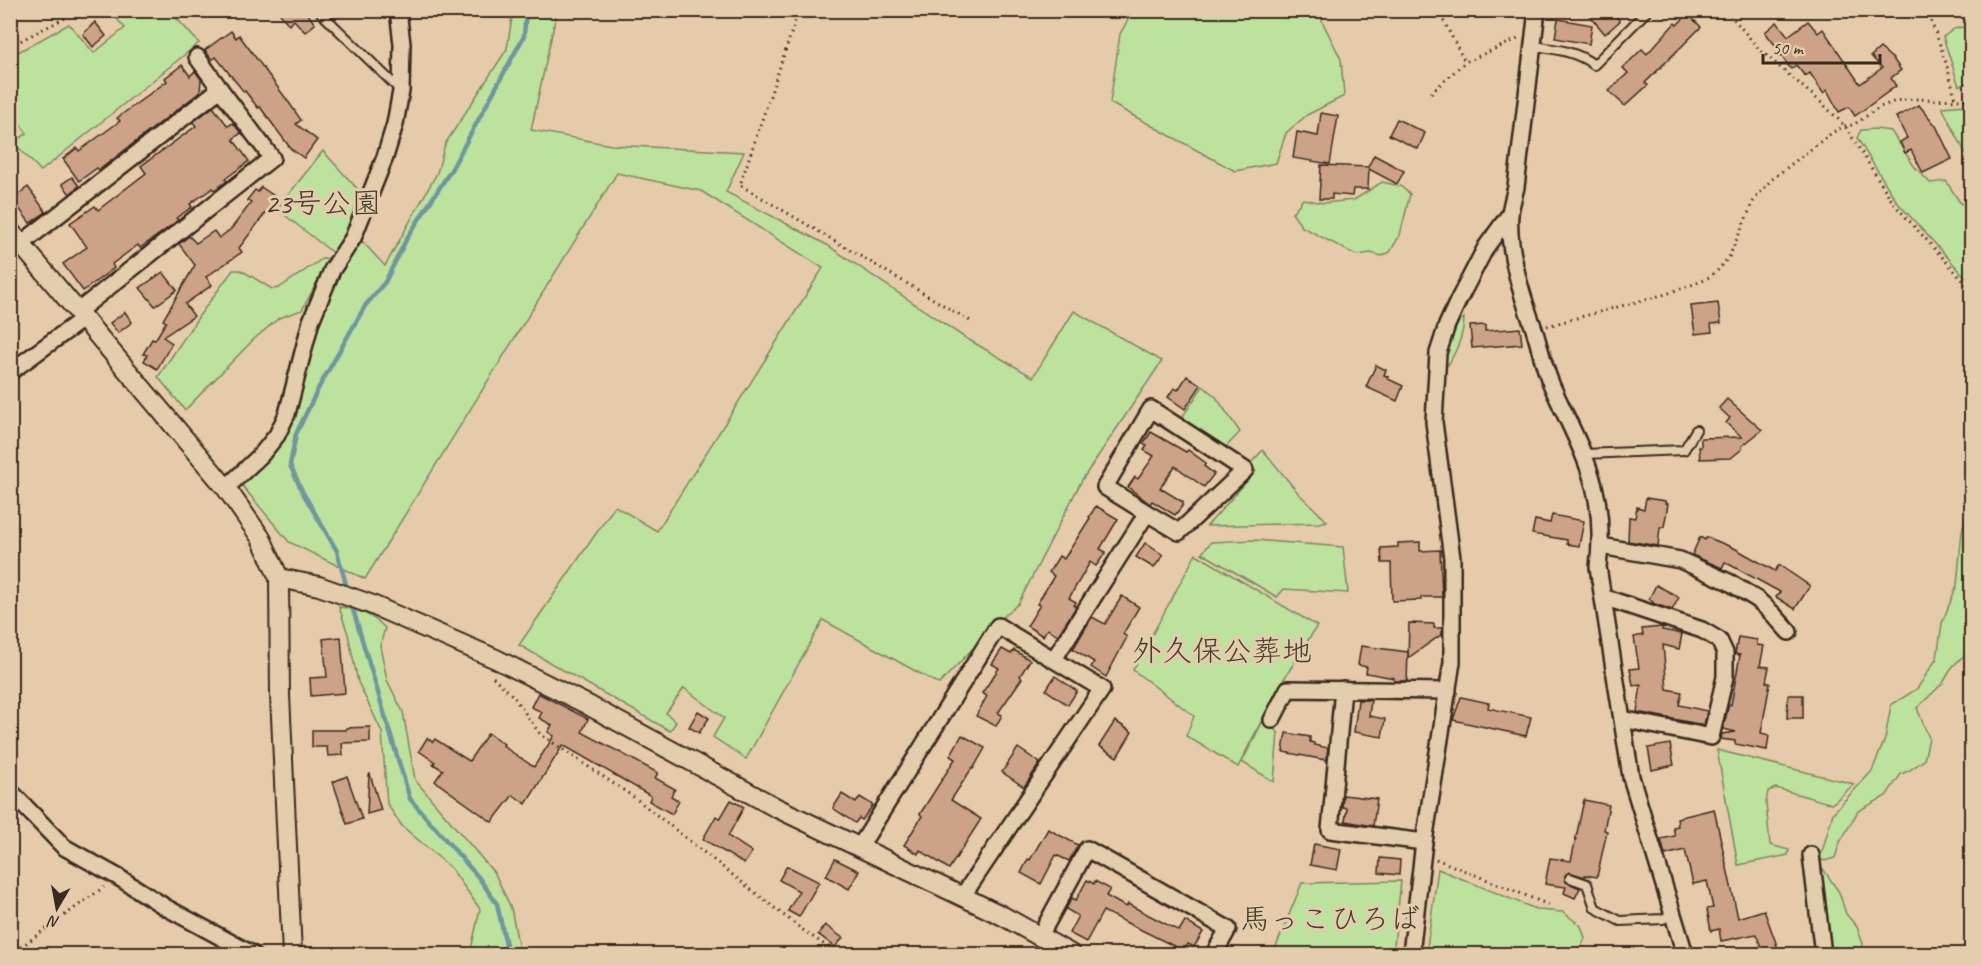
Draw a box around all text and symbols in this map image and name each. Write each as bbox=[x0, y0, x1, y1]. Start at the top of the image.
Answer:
scale bar bbox=[1763, 27, 1880, 65]
text: 50 m bbox=[1772, 37, 1805, 59]
park label: 23号公園 bbox=[265, 184, 382, 222]
park label: 外久保公葬地 bbox=[1132, 632, 1312, 670]
north arrow bbox=[27, 878, 87, 938]
park label: 馬っこひろば bbox=[1240, 900, 1420, 938]
text: N bbox=[45, 911, 61, 932]

